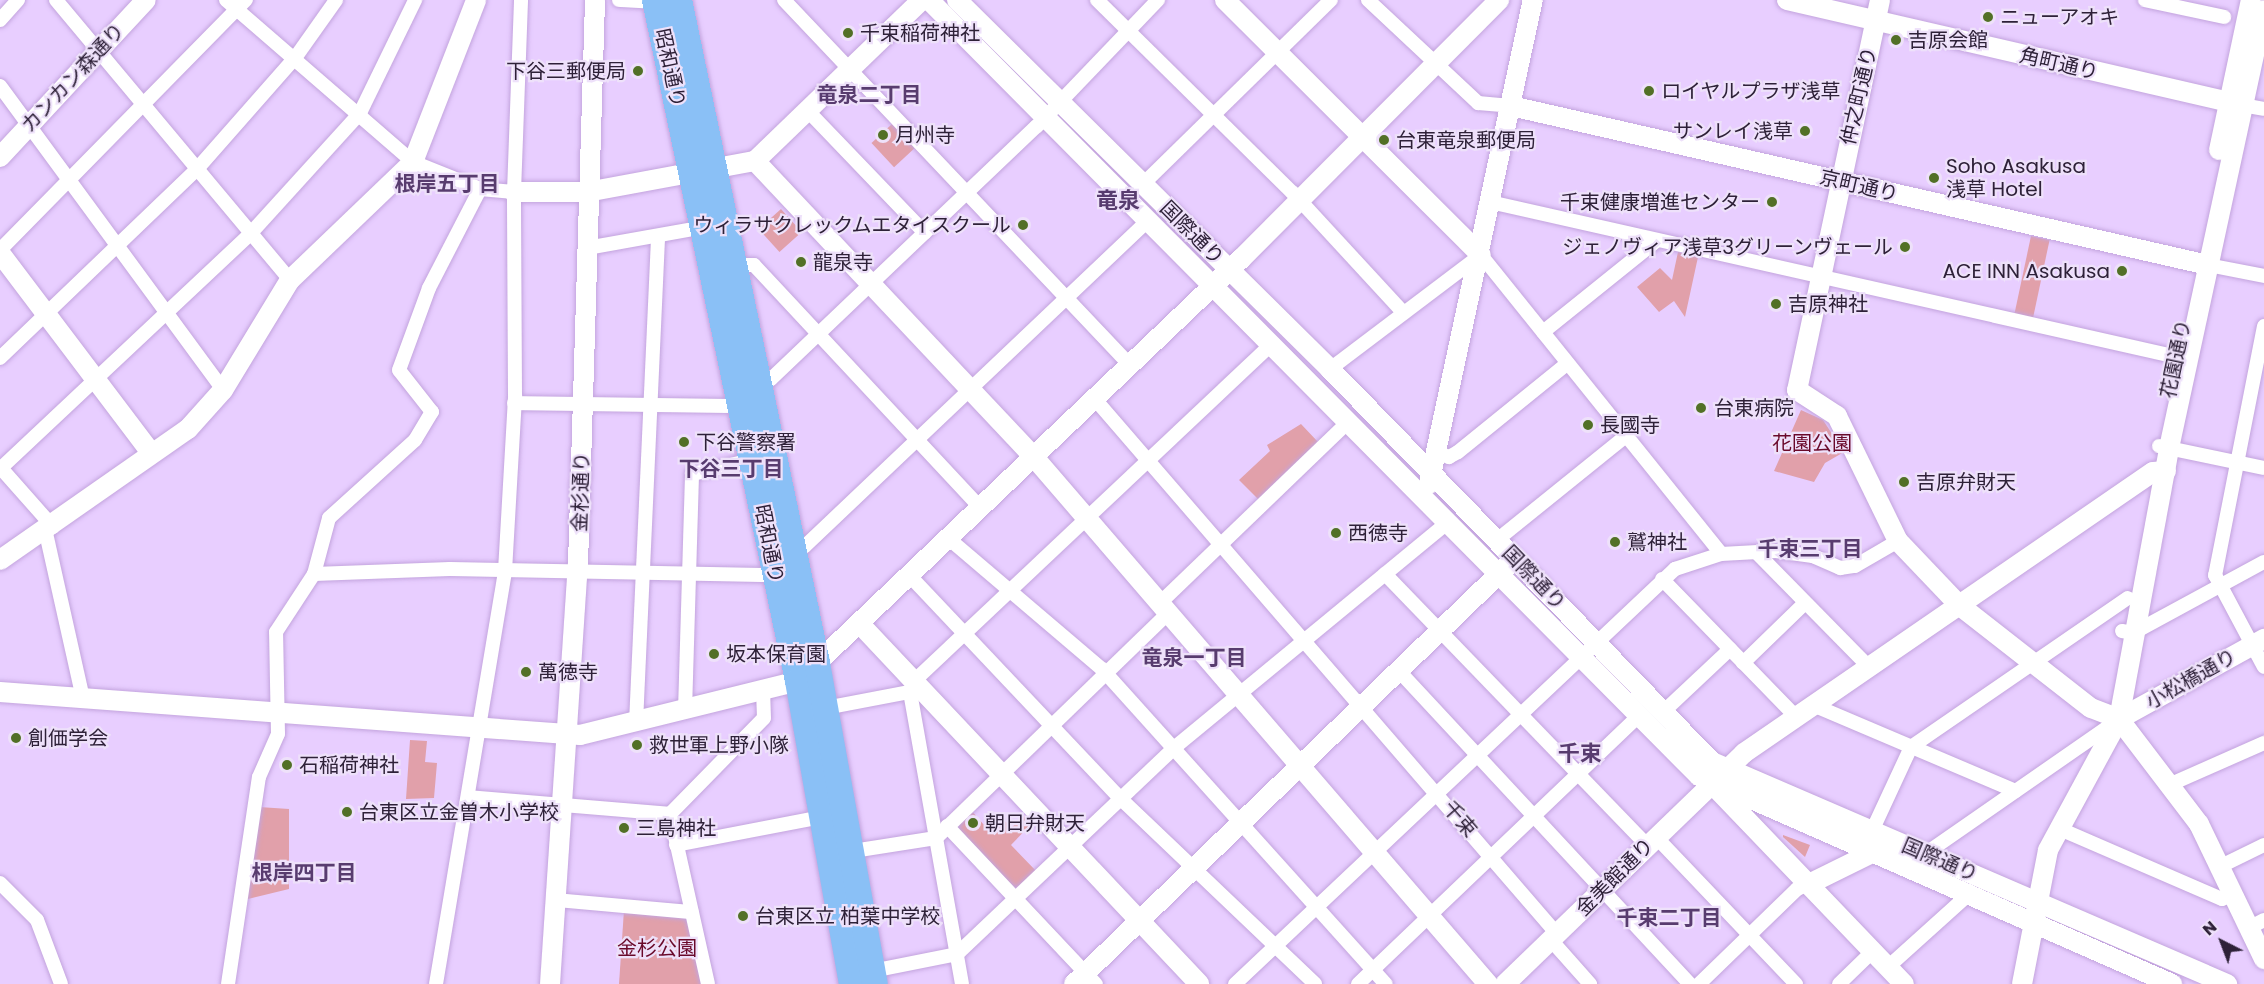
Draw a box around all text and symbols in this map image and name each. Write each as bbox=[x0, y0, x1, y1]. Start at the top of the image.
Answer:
place label: ニューアオキ bbox=[2000, 5, 2120, 29]
marker: ニューアオキ bbox=[1981, 10, 1995, 24]
street label: カンカン森通り bbox=[16, 19, 130, 137]
place label: 千束稲荷神社 bbox=[860, 21, 980, 45]
street label: 昭和通り bbox=[650, 26, 690, 110]
marker: 千束稲荷神社 bbox=[841, 26, 855, 40]
place label: 吉原会館 bbox=[1908, 28, 1988, 52]
marker: 吉原会館 bbox=[1889, 33, 1903, 47]
street label: 角町通り bbox=[2017, 43, 2101, 85]
street label: 仲之町通り bbox=[1836, 45, 1882, 147]
place label: 下谷三郵便局 bbox=[506, 59, 626, 83]
marker: 下谷三郵便局 bbox=[631, 64, 645, 78]
place label: ロイヤルプラザ浅草 bbox=[1661, 79, 1841, 103]
district label: 竜泉二丁目 bbox=[817, 82, 921, 108]
marker: ロイヤルプラザ浅草 bbox=[1642, 84, 1656, 98]
place label: サンレイ浅草 bbox=[1673, 119, 1793, 143]
place label: 月州寺 bbox=[895, 123, 955, 147]
marker: サンレイ浅草 bbox=[1798, 124, 1812, 138]
marker: 月州寺 bbox=[876, 128, 890, 142]
place label: 台東竜泉郵便局 bbox=[1396, 128, 1536, 152]
marker: 台東竜泉郵便局 bbox=[1377, 133, 1391, 147]
place label: Soho Asakusa 浅草 Hotel bbox=[1946, 154, 2086, 201]
street label: 京町通り bbox=[1817, 165, 1901, 207]
district label: 根岸五丁目 bbox=[395, 171, 499, 197]
marker: Soho Asakusa 浅草 Hotel bbox=[1927, 171, 1941, 185]
district label: 竜泉 bbox=[1096, 188, 1140, 214]
place label: 千束健康増進センター bbox=[1560, 190, 1760, 214]
marker: 千束健康増進センター bbox=[1765, 195, 1779, 209]
street label: 国際通り bbox=[1155, 196, 1229, 270]
place label: ウィラサクレックムエタイスクール bbox=[691, 213, 1011, 237]
marker: ウィラサクレックムエタイスクール bbox=[1016, 218, 1030, 232]
place label: ジェノヴィア浅草3グリーンヴェール bbox=[1561, 235, 1893, 259]
marker: ジェノヴィア浅草3グリーンヴェール bbox=[1898, 240, 1912, 254]
place label: 龍泉寺 bbox=[813, 250, 873, 274]
marker: 龍泉寺 bbox=[794, 255, 808, 269]
place label: ACE INN Asakusa bbox=[1943, 259, 2110, 283]
marker: ACE INN Asakusa bbox=[2115, 264, 2129, 278]
place label: 吉原神社 bbox=[1788, 292, 1868, 316]
marker: 吉原神社 bbox=[1769, 297, 1783, 311]
street label: 花園通り bbox=[2156, 317, 2196, 401]
place label: 台東病院 bbox=[1714, 396, 1794, 420]
marker: 台東病院 bbox=[1692, 399, 1710, 417]
place label: 長國寺 bbox=[1600, 413, 1660, 437]
marker: 長國寺 bbox=[1581, 418, 1595, 432]
place label: 下谷警察署 bbox=[696, 430, 796, 454]
park label: 花園公園 bbox=[1772, 431, 1852, 455]
marker: 下谷警察署 bbox=[677, 435, 691, 449]
street label: 金杉通り bbox=[568, 452, 594, 532]
district label: 下谷三丁目 bbox=[679, 456, 783, 482]
place label: 吉原弁財天 bbox=[1916, 470, 2016, 494]
marker: 吉原弁財天 bbox=[1897, 475, 1911, 489]
street label: 昭和通り bbox=[750, 502, 788, 586]
place label: 西徳寺 bbox=[1348, 521, 1408, 545]
marker: 西徳寺 bbox=[1329, 526, 1343, 540]
place label: 鷲神社 bbox=[1627, 530, 1687, 554]
marker: 鷲神社 bbox=[1608, 535, 1622, 549]
district label: 千束三丁目 bbox=[1758, 536, 1862, 562]
street label: 国際通り bbox=[1498, 541, 1570, 615]
place label: 坂本保育園 bbox=[726, 642, 826, 666]
street label: 小松橋通り bbox=[2141, 644, 2241, 714]
district label: 竜泉一丁目 bbox=[1142, 645, 1246, 671]
marker: 坂本保育園 bbox=[707, 647, 721, 661]
place label: 萬徳寺 bbox=[538, 660, 598, 684]
marker: 萬徳寺 bbox=[519, 665, 533, 679]
place label: 創価学会 bbox=[28, 726, 108, 750]
marker: 創価学会 bbox=[9, 731, 23, 745]
place label: 救世軍上野小隊 bbox=[649, 733, 789, 757]
marker: 救世軍上野小隊 bbox=[630, 738, 644, 752]
district label: 千束 bbox=[1558, 741, 1602, 767]
place label: 石稲荷神社 bbox=[299, 753, 399, 777]
marker: 石稲荷神社 bbox=[280, 758, 294, 772]
street label: 千束 bbox=[1438, 796, 1482, 842]
place label: 台東区立金曽木小学校 bbox=[359, 800, 559, 824]
marker: 台東区立金曽木小学校 bbox=[340, 805, 354, 819]
place label: 朝日弁財天 bbox=[985, 811, 1085, 835]
place label: 三島神社 bbox=[636, 816, 716, 840]
marker: 朝日弁財天 bbox=[966, 816, 980, 830]
marker: 三島神社 bbox=[617, 821, 631, 835]
street label: 金美館通り bbox=[1571, 833, 1659, 921]
street label: 国際通り bbox=[1898, 833, 1982, 887]
district label: 根岸四丁目 bbox=[252, 860, 356, 886]
place label: 台東区立 柏葉中学校 bbox=[755, 904, 940, 928]
district label: 千束二丁目 bbox=[1617, 905, 1721, 931]
marker: 台東区立 柏葉中学校 bbox=[736, 909, 750, 923]
north arrow bbox=[2192, 912, 2252, 972]
text: N bbox=[2197, 916, 2222, 941]
park label: 金杉公園 bbox=[617, 936, 697, 960]

